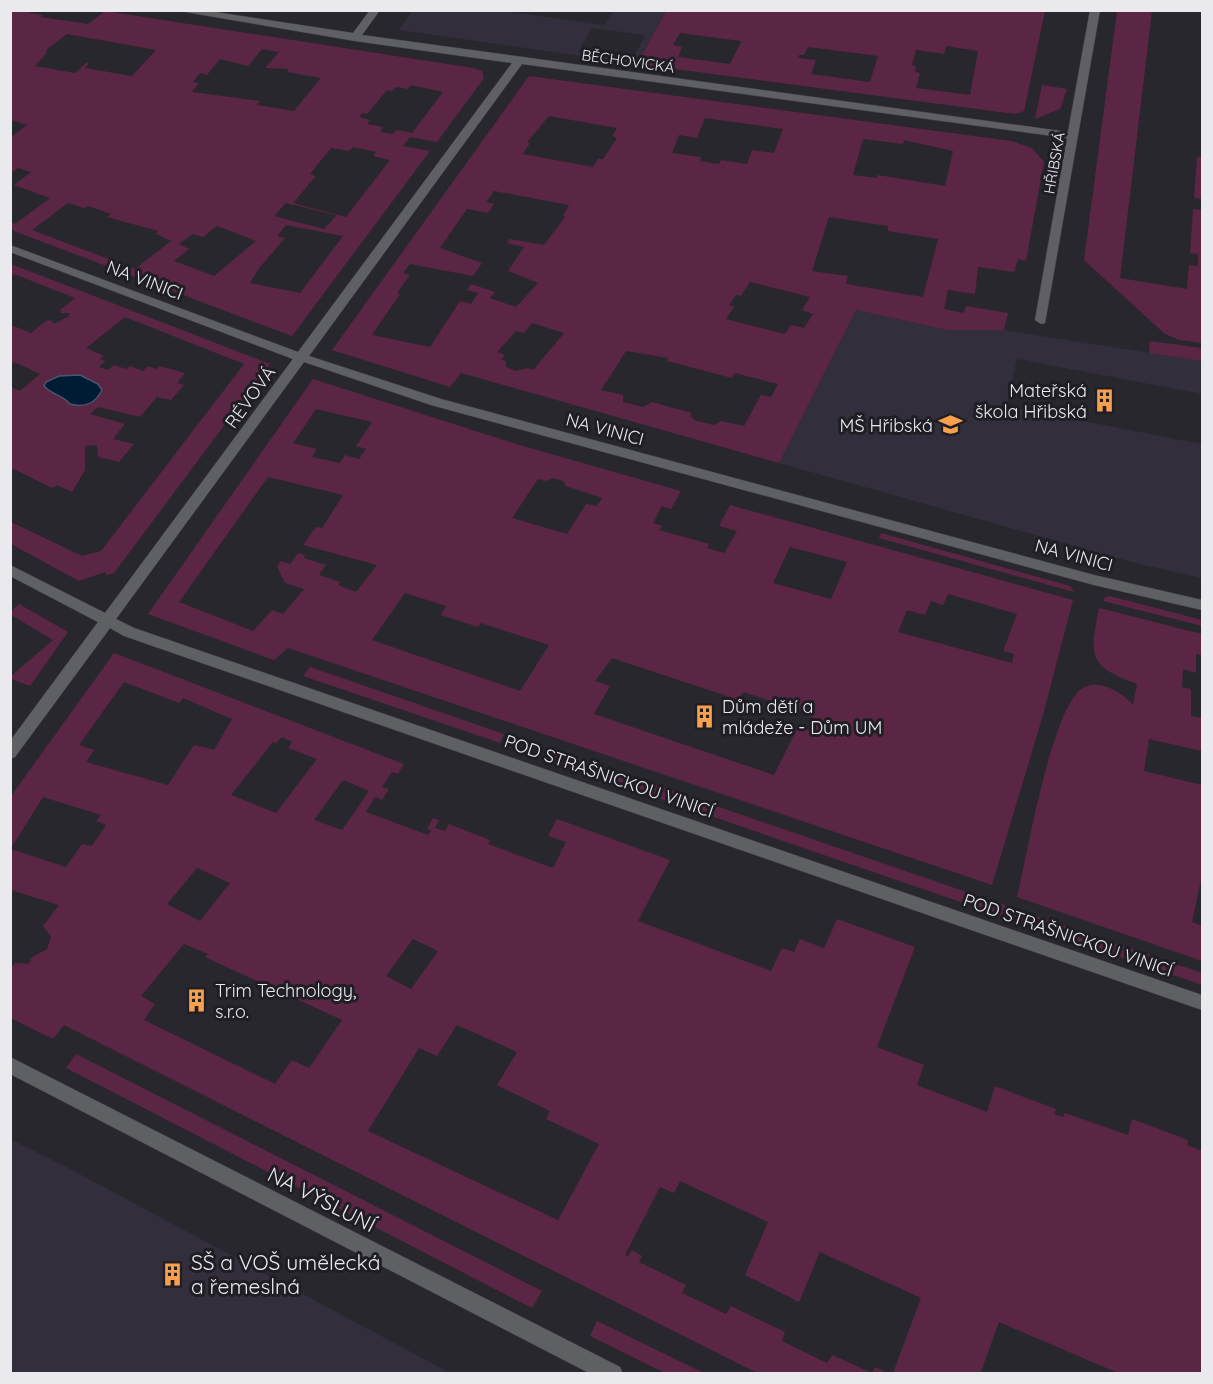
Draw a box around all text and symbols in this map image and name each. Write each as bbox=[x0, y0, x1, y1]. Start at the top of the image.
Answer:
street label: BĚCHOVICKÁ bbox=[580, 45, 676, 77]
street label: HŘIBSKÁ bbox=[1039, 130, 1069, 195]
street label: NA VINICI bbox=[104, 255, 186, 305]
street label: RÉVOVÁ bbox=[220, 361, 280, 433]
place label: Mateřská škola Hřibská bbox=[975, 379, 1087, 423]
building icon: Mateřská škola Hřibská bbox=[1092, 387, 1118, 413]
street label: NA VINICI bbox=[563, 408, 647, 450]
school or university icon: MŠ Hřibská bbox=[938, 412, 964, 438]
place label: MŠ Hřibská bbox=[840, 414, 933, 437]
street label: NA VINICI bbox=[1032, 534, 1116, 576]
place label: Dům dětí a mládeže - Dům UM bbox=[722, 695, 882, 739]
building icon: Dům dětí a mládeže - Dům UM bbox=[691, 703, 717, 729]
street label: POD STRAŠNICKOU VINICÍ bbox=[501, 729, 717, 823]
street label: POD STRAŠNICKOU VINICÍ bbox=[960, 888, 1176, 982]
place label: Trim Technology, s.r.o. bbox=[215, 979, 356, 1023]
building icon: Trim Technology, s.r.o. bbox=[184, 987, 210, 1013]
street label: NA VÝSLUNÍ bbox=[264, 1161, 381, 1238]
place label: SŠ a VOŠ umělecká a řemeslná bbox=[191, 1249, 380, 1299]
building icon: SŠ a VOŠ umělecká a řemeslná bbox=[160, 1261, 186, 1287]

